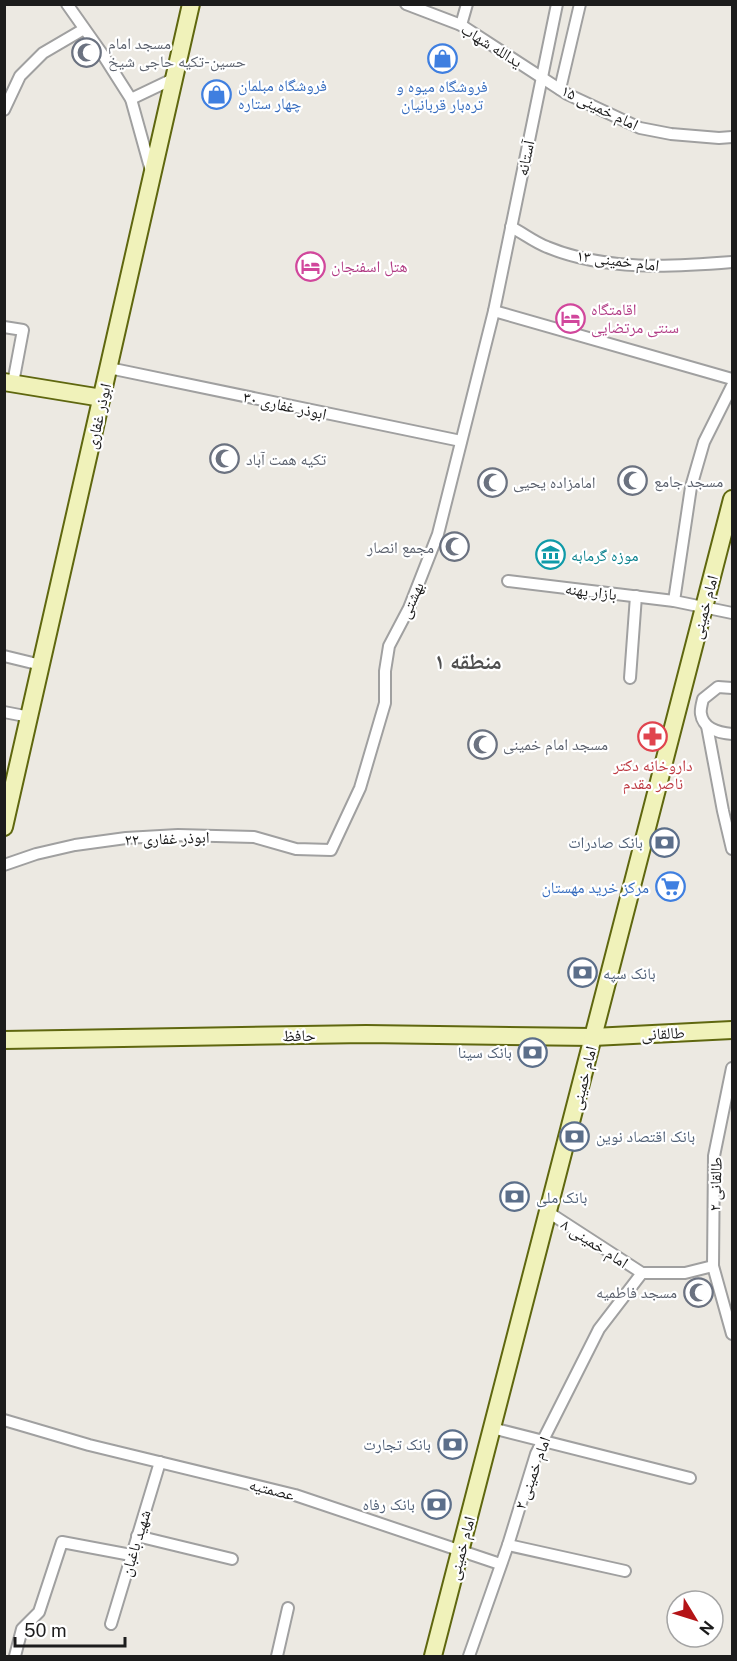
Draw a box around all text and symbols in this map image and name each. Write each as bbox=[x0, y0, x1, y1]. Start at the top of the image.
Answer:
street label: یدالله شهاب bbox=[458, 19, 526, 72]
place label: مسجد امام حسین-تکیه حاجی شیخ bbox=[108, 34, 246, 72]
mosque icon: مسجد امام حسین-تکیه حاجی شیخ bbox=[71, 36, 103, 68]
shop icon: فروشگاه میوه و تره‌بار قربانیان bbox=[426, 42, 458, 74]
place label: فروشگاه مبلمان چهار ستاره bbox=[238, 76, 327, 113]
place label: فروشگاه میوه و تره‌بار قربانیان bbox=[396, 77, 488, 115]
shop icon: فروشگاه مبلمان چهار ستاره bbox=[201, 78, 233, 110]
street label: امام خمینی ۱۵ bbox=[558, 81, 641, 135]
street label: آستانه bbox=[512, 138, 539, 178]
street label: امام خمینی ۱۳ bbox=[575, 246, 660, 276]
hotel icon: هتل اسفنجان bbox=[294, 250, 326, 282]
place label: هتل اسفنجان bbox=[331, 257, 408, 277]
place label: اقامتگاه سنتی مرتضایی bbox=[591, 300, 679, 338]
hotel icon: اقامتگاه سنتی مرتضایی bbox=[554, 302, 586, 334]
street label: ابوذر غفاری bbox=[82, 381, 116, 451]
street label: ابوذر غفاری ۳۰ bbox=[241, 387, 328, 425]
mosque icon: تکیه همت آباد bbox=[209, 443, 241, 475]
place label: تکیه همت آباد bbox=[246, 450, 327, 469]
mosque icon: مسجد جامع bbox=[617, 465, 649, 497]
mosque icon: امامزاده یحیی bbox=[476, 466, 508, 498]
place label: مسجد جامع bbox=[654, 472, 723, 492]
place label: امامزاده یحیی bbox=[513, 473, 596, 493]
mosque icon: مجمع انصار bbox=[439, 531, 471, 563]
place label: مجمع انصار bbox=[366, 538, 434, 558]
museum icon: موزه گرمابه bbox=[534, 539, 566, 571]
place label: موزه گرمابه bbox=[571, 546, 638, 565]
street label: امام خمینی bbox=[687, 573, 723, 641]
street label: بهشتی bbox=[395, 579, 429, 622]
street label: بازار پهنه bbox=[564, 579, 618, 604]
district label: منطقه ۱ bbox=[434, 648, 502, 674]
pharmacy icon: داروخانه دکتر ناصر مقدم bbox=[637, 721, 669, 753]
mosque icon: مسجد امام خمینی bbox=[466, 728, 498, 760]
place label: مسجد امام خمینی bbox=[503, 735, 608, 755]
place label: داروخانه دکتر ناصر مقدم bbox=[612, 756, 693, 794]
bank icon: بانک صادرات bbox=[648, 826, 680, 858]
street label: ابوذر غفاری ۲۲ bbox=[124, 828, 210, 850]
place label: بانک صادرات bbox=[568, 833, 643, 852]
supermarket icon: مرکز خرید مهستان bbox=[654, 871, 686, 903]
place label: مرکز خرید مهستان bbox=[541, 878, 649, 898]
bank icon: بانک سپه bbox=[566, 957, 598, 989]
place label: بانک سپه bbox=[603, 964, 656, 983]
street label: طالقانی bbox=[641, 1023, 685, 1045]
street label: حافظ bbox=[282, 1026, 316, 1045]
bank icon: بانک سینا bbox=[517, 1036, 549, 1068]
place label: بانک سینا bbox=[458, 1043, 512, 1062]
street label: امام خمینی bbox=[566, 1044, 602, 1112]
bank icon: بانک اقتصاد نوین bbox=[559, 1120, 591, 1152]
place label: بانک اقتصاد نوین bbox=[596, 1127, 695, 1147]
street label: طالقانی ۲ bbox=[705, 1156, 727, 1212]
bank icon: بانک ملی bbox=[499, 1181, 531, 1213]
place label: بانک ملی bbox=[536, 1188, 587, 1208]
street label: امام خمینی ۸ bbox=[557, 1215, 632, 1273]
mosque icon: مسجد فاطمیه bbox=[682, 1276, 714, 1308]
place label: مسجد فاطمیه bbox=[596, 1283, 677, 1302]
bank icon: بانک تجارت bbox=[436, 1428, 468, 1460]
street label: امام خمینی ۲ bbox=[511, 1434, 555, 1513]
place label: بانک تجارت bbox=[363, 1435, 431, 1454]
street label: عصمتیه bbox=[247, 1475, 296, 1504]
bank icon: بانک رفاه bbox=[420, 1488, 452, 1520]
place label: بانک رفاه bbox=[362, 1495, 415, 1514]
street label: شهید باغبان bbox=[116, 1508, 156, 1579]
street label: امام خمینی bbox=[444, 1514, 480, 1582]
north arrow bbox=[665, 1589, 725, 1649]
scale bar bbox=[15, 1610, 124, 1648]
text: N bbox=[695, 1617, 718, 1639]
text: 50 m bbox=[24, 1620, 67, 1641]

